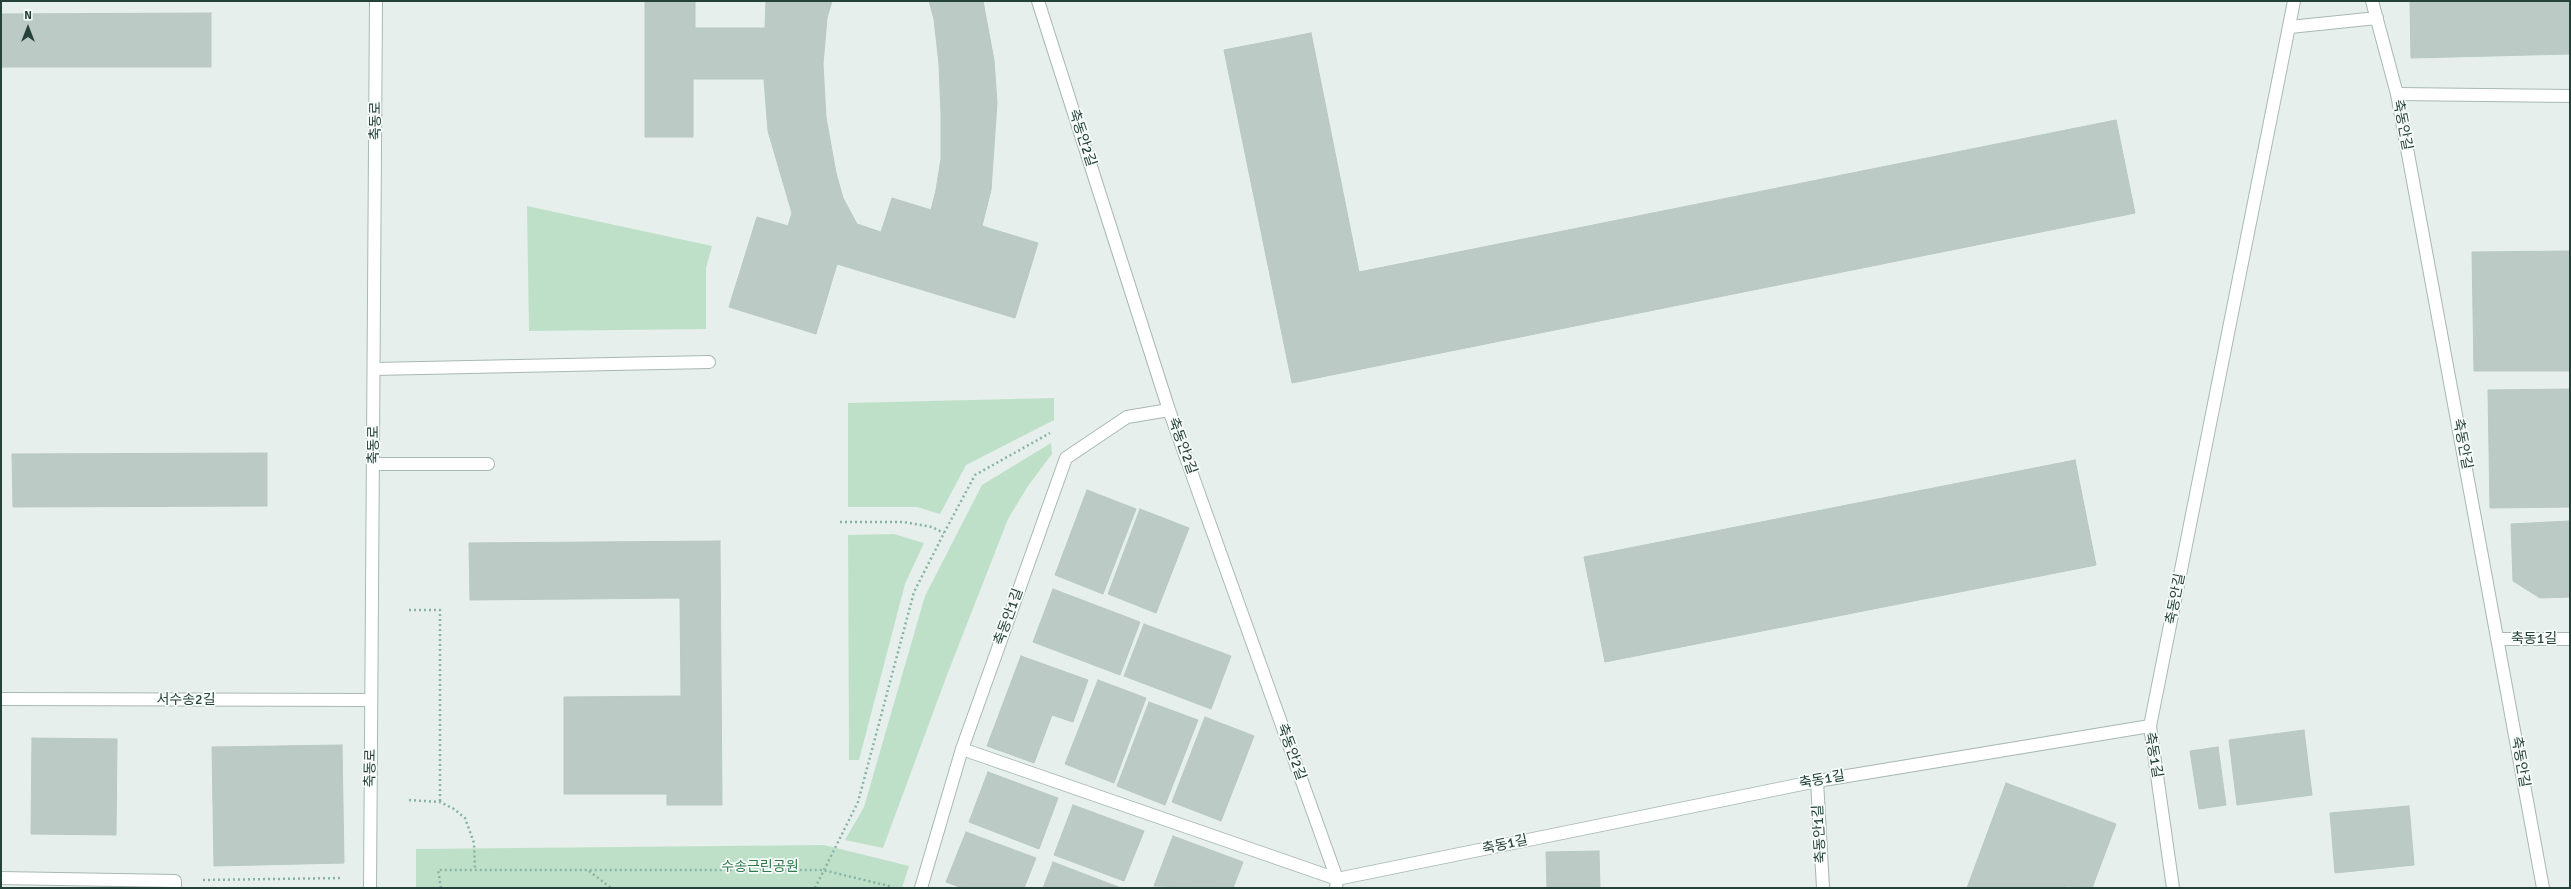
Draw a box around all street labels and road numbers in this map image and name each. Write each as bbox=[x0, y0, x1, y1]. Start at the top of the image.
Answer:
street label: 축동안길 bbox=[2389, 98, 2415, 152]
street label: 축동로 bbox=[368, 102, 384, 140]
street label: 축동안2길 bbox=[1065, 107, 1099, 169]
street label: 축동안2길 bbox=[1164, 415, 1200, 477]
street label: 축동안길 bbox=[2449, 417, 2475, 471]
street label: 축동로 bbox=[366, 426, 382, 464]
street label: 축동안길 bbox=[2163, 572, 2189, 626]
street label: 축동안1길 bbox=[991, 586, 1027, 648]
street label: 축동1길 bbox=[2511, 631, 2557, 647]
street label: 서수송2길 bbox=[156, 692, 216, 708]
street label: 축동안2길 bbox=[1273, 721, 1309, 783]
street label: 축동1길 bbox=[2141, 731, 2165, 779]
street label: 축동안길 bbox=[2507, 735, 2533, 789]
street label: 축동로 bbox=[362, 749, 380, 787]
street label: 축동1길 bbox=[1798, 768, 1846, 792]
street label: 축동안1길 bbox=[1810, 804, 1830, 864]
street label: 축동1길 bbox=[1481, 832, 1529, 858]

